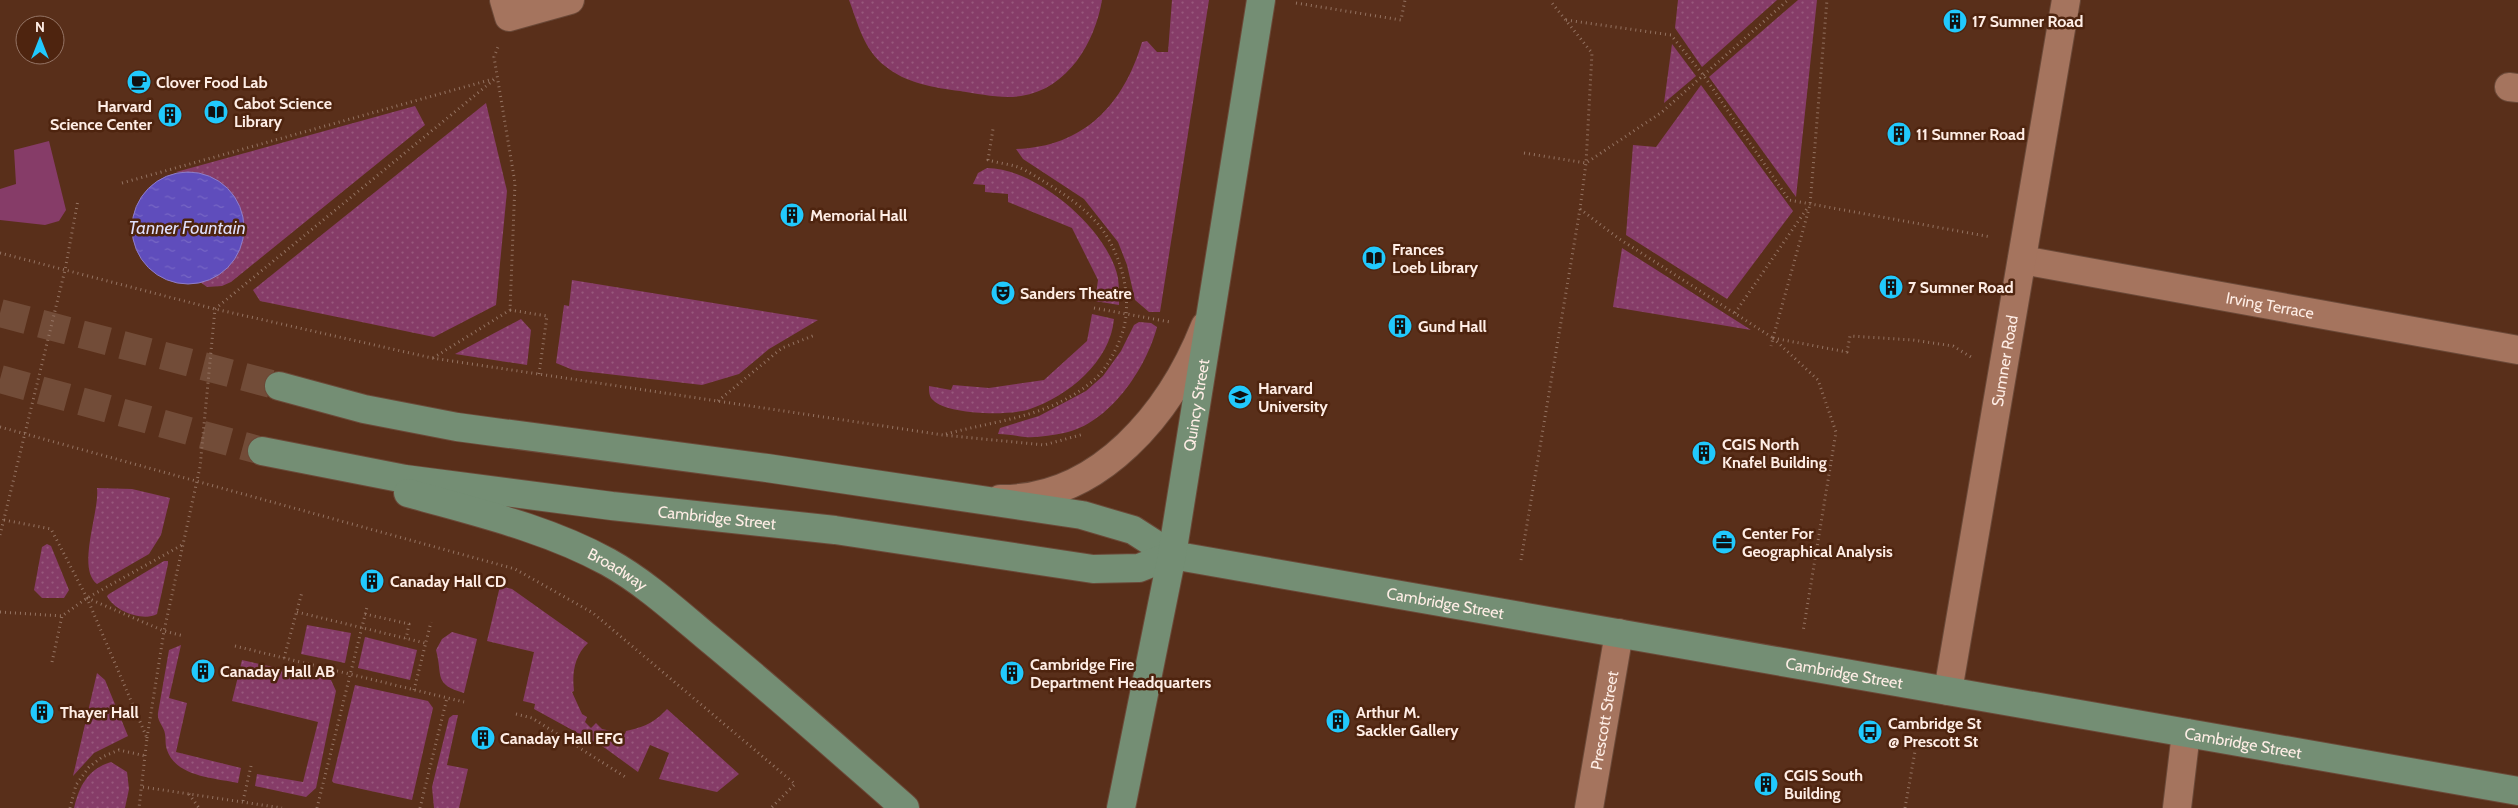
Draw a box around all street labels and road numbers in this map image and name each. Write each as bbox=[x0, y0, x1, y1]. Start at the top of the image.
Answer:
street label: Irving Terrace bbox=[2224, 288, 2316, 322]
street label: Sumner Road bbox=[1987, 314, 2022, 408]
street label: Quincy Street bbox=[1179, 357, 1213, 453]
street label: Cambridge Street bbox=[657, 501, 778, 533]
street label: Broadway bbox=[585, 544, 651, 594]
street label: Cambridge Street bbox=[1385, 583, 1506, 623]
street label: Cambridge Street bbox=[1784, 653, 1905, 693]
street label: Prescott Street bbox=[1586, 669, 1622, 771]
street label: Cambridge Street bbox=[2183, 723, 2304, 763]

